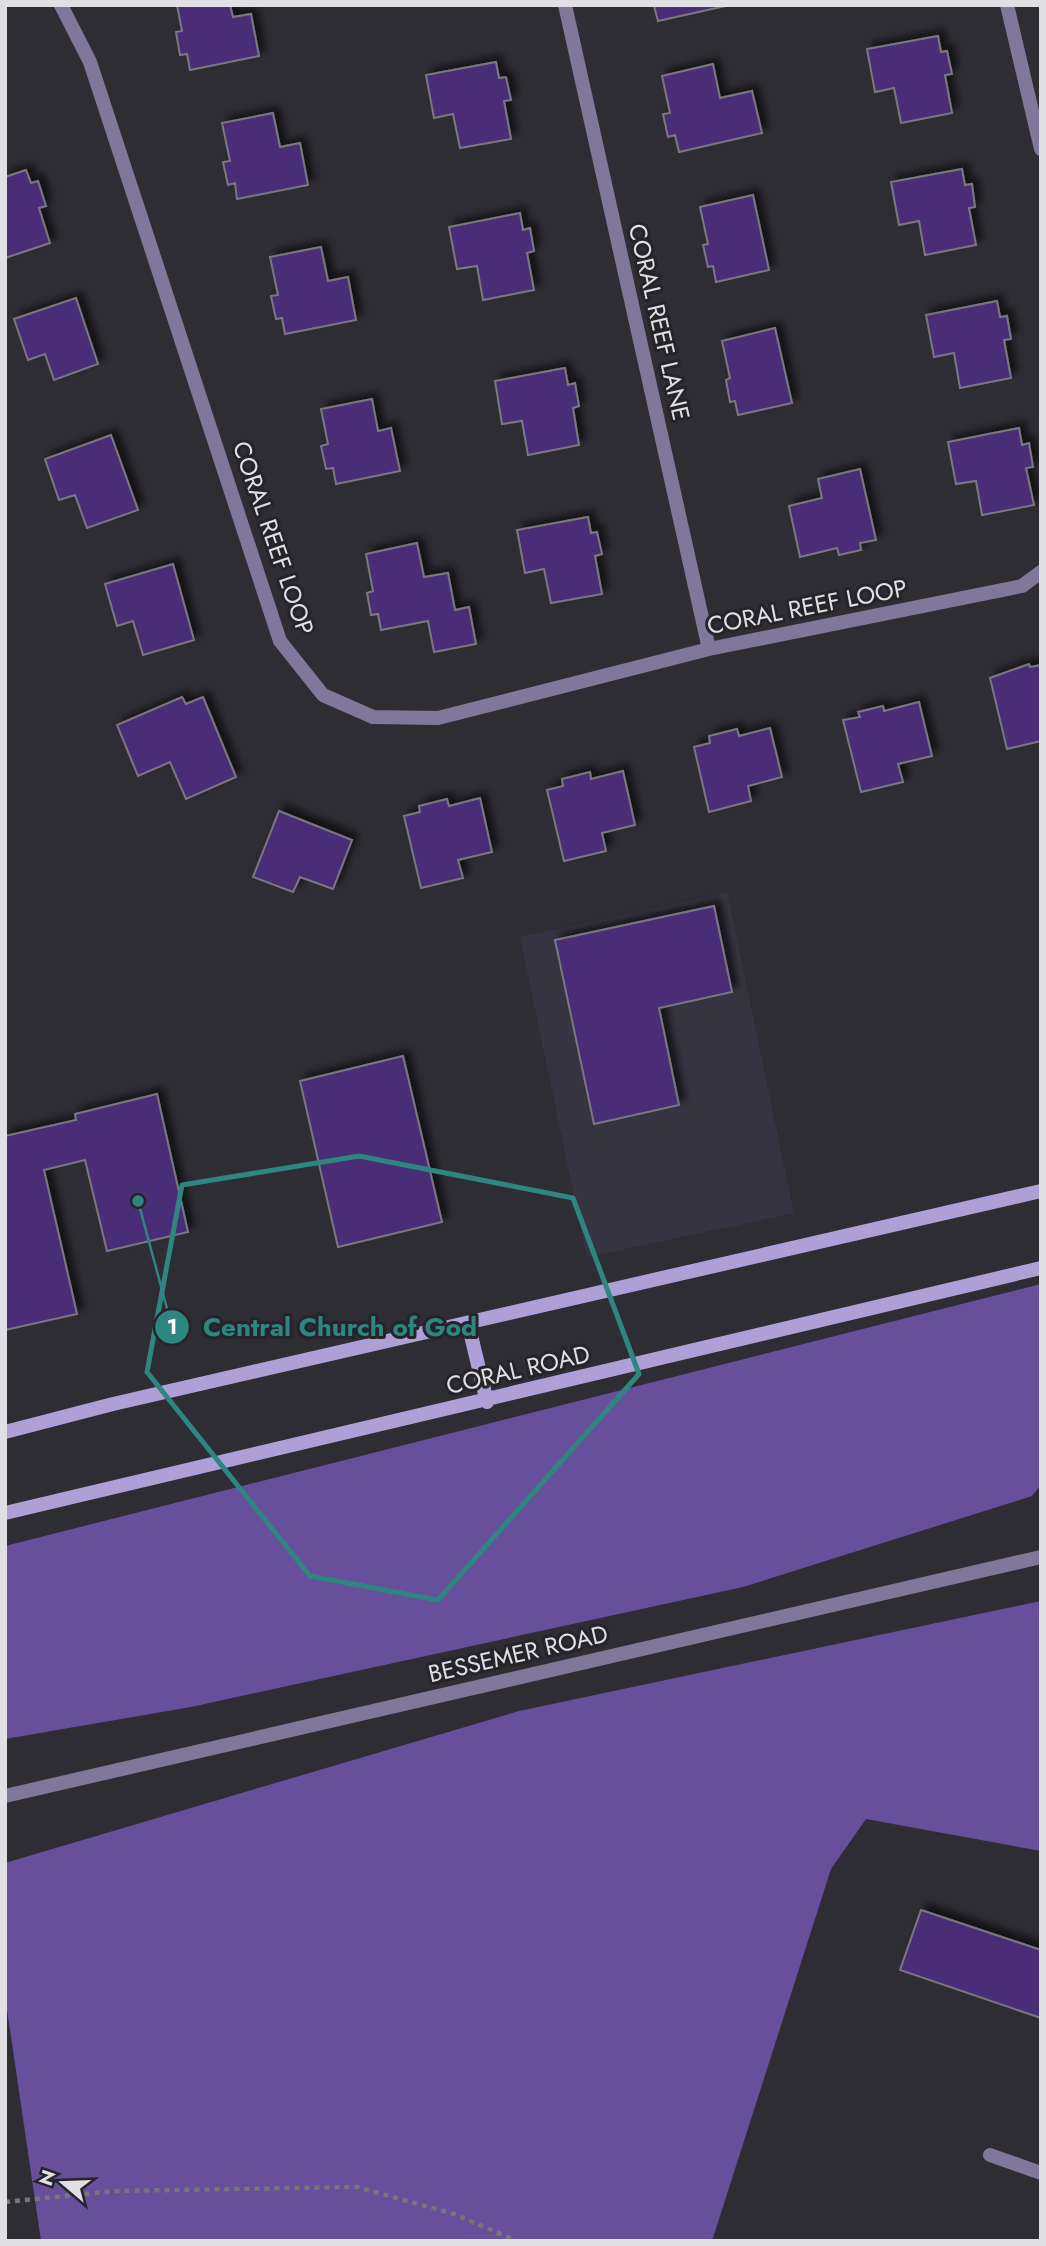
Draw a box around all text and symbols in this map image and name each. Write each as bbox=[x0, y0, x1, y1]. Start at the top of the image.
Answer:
street label: CORAL REEF LANE bbox=[620, 220, 699, 424]
street label: CORAL REEF LOOP bbox=[224, 436, 323, 639]
street label: CORAL REEF LOOP bbox=[704, 570, 910, 643]
callout: Central Church of God bbox=[154, 1303, 492, 1350]
text: Central Church of God bbox=[203, 1308, 477, 1346]
text: 1 bbox=[167, 1312, 177, 1342]
street label: CORAL ROAD bbox=[443, 1336, 593, 1403]
street label: BESSEMER ROAD bbox=[425, 1616, 611, 1691]
north arrow bbox=[28, 2148, 98, 2218]
text: N bbox=[32, 2166, 63, 2189]

